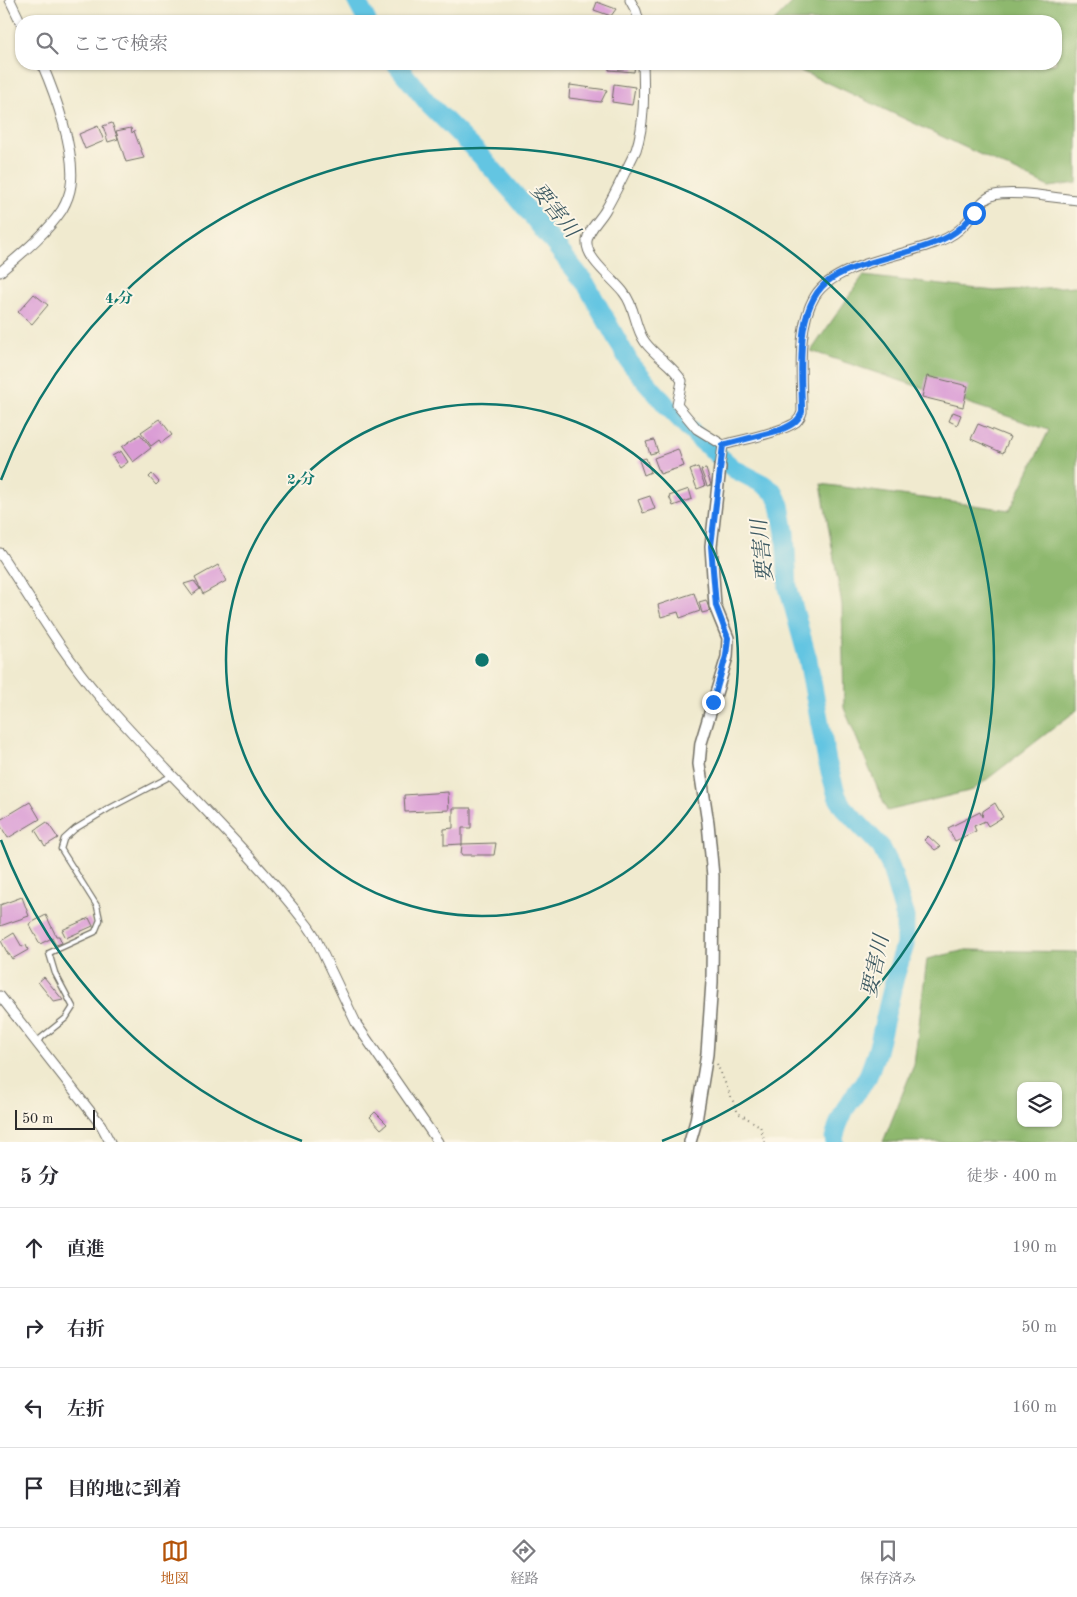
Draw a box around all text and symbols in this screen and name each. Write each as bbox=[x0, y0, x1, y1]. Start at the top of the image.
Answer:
search box bbox=[15, 15, 1062, 70]
icon: search bbox=[33, 29, 61, 57]
text: ここで検索 bbox=[73, 36, 168, 55]
water label: 要害川 bbox=[526, 179, 585, 244]
route start bbox=[963, 202, 986, 225]
text: 4 分 bbox=[105, 290, 133, 307]
text: 2 分 bbox=[287, 471, 315, 488]
water label: 要害川 bbox=[748, 516, 777, 583]
centre of rings bbox=[473, 651, 491, 669]
route end bbox=[702, 691, 725, 714]
water label: 要害川 bbox=[858, 931, 894, 999]
map controls bbox=[1017, 1082, 1062, 1127]
button: layers bbox=[1017, 1082, 1062, 1127]
scale bar bbox=[15, 1107, 95, 1130]
text: 50 m bbox=[22, 1112, 53, 1126]
text: 5 分 bbox=[20, 1167, 59, 1188]
text: 徒歩 · 400 m bbox=[967, 1169, 1057, 1185]
icon: ahead bbox=[20, 1234, 48, 1262]
text: 190 m bbox=[1012, 1240, 1057, 1256]
text: 直進 bbox=[67, 1241, 105, 1260]
icon: right bbox=[20, 1314, 48, 1342]
text: 50 m bbox=[1021, 1320, 1057, 1336]
text: 右折 bbox=[67, 1321, 105, 1340]
icon: left bbox=[20, 1394, 48, 1422]
text: 160 m bbox=[1012, 1400, 1057, 1416]
text: 左折 bbox=[67, 1401, 105, 1420]
icon: arrive bbox=[20, 1474, 48, 1502]
text: 目的地に到着 bbox=[67, 1481, 181, 1500]
tab: 地図 bbox=[161, 1537, 189, 1588]
tab: 経路 bbox=[510, 1537, 538, 1588]
tab: 保存済み bbox=[860, 1537, 916, 1588]

